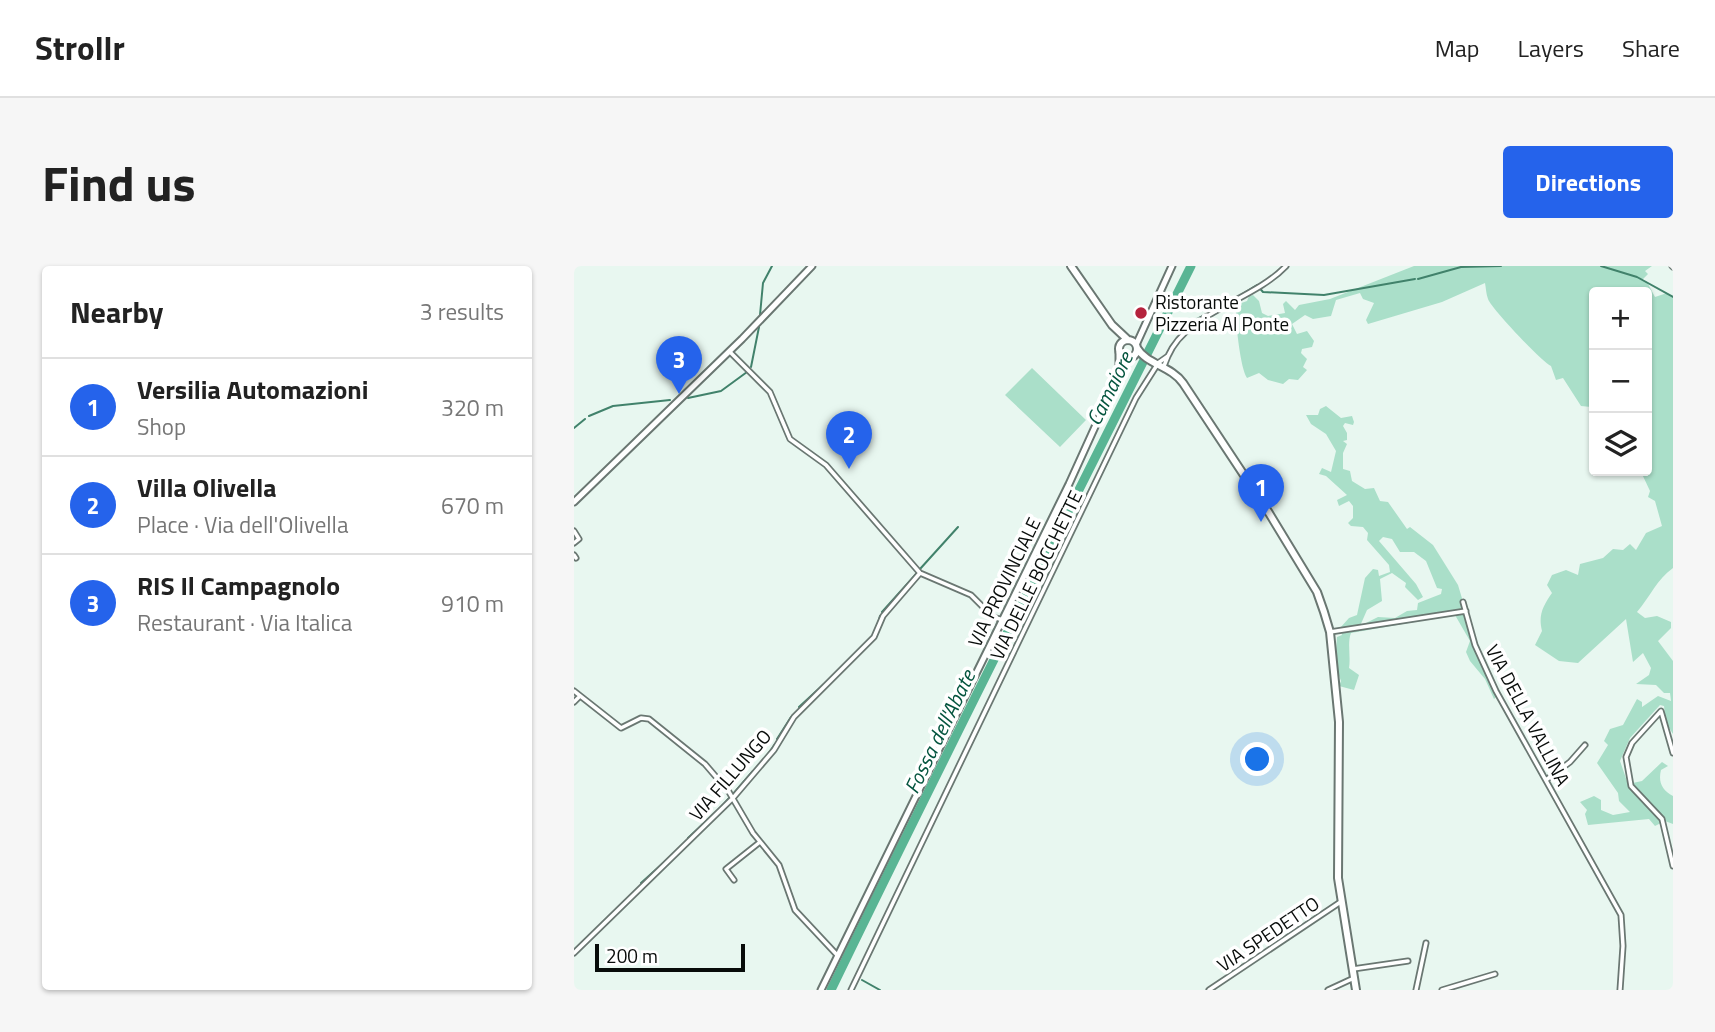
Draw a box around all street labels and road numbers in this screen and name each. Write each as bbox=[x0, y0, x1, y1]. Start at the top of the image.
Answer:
street label: VIA DELLE BOCCHETTE bbox=[982, 485, 1089, 664]
street label: VIA PROVINCIALE bbox=[960, 512, 1047, 652]
street label: VIA DELLA VALLINA bbox=[1479, 639, 1578, 791]
street label: VIA FILLUNGO bbox=[682, 722, 778, 827]
street label: VIA SPEDETTO bbox=[1211, 889, 1325, 979]

